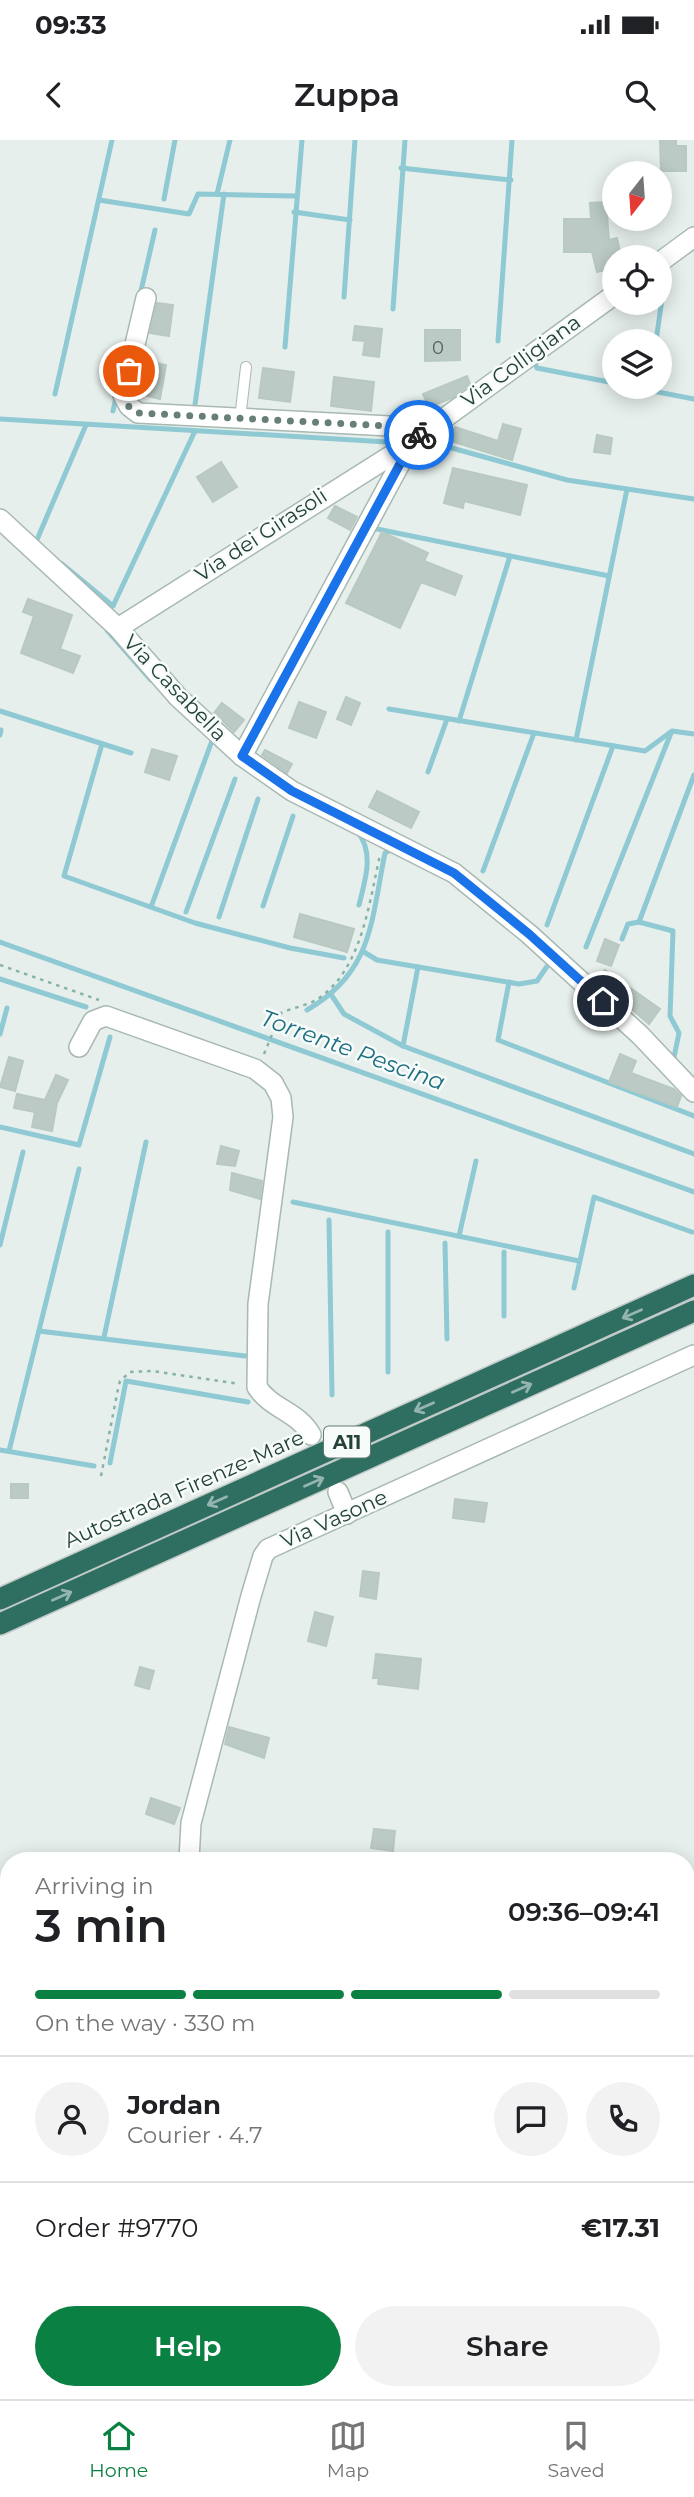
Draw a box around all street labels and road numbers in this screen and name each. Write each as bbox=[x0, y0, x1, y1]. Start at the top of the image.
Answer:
street label: Via Colligiana bbox=[456, 309, 585, 412]
street label: Via dei Girasoli bbox=[190, 483, 331, 587]
street label: Via Casabella bbox=[118, 629, 232, 746]
street label: Autostrada Firenze-Mare bbox=[60, 1424, 308, 1553]
road number: A11 bbox=[324, 1426, 370, 1458]
street label: Via Vasone bbox=[277, 1484, 391, 1553]

